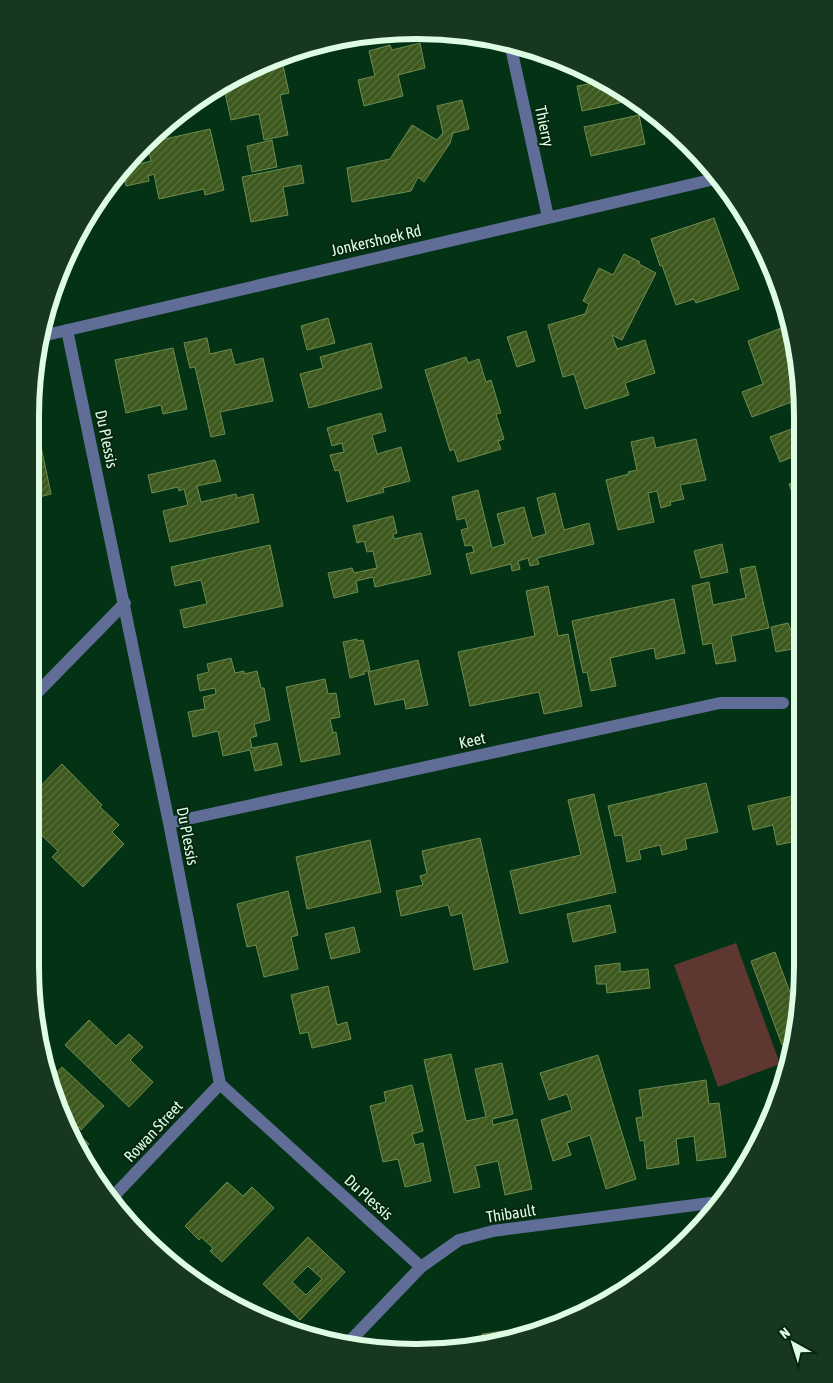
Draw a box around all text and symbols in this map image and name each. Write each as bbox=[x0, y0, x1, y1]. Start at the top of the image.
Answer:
street label: Thierry bbox=[531, 104, 558, 149]
street label: Jonkershoek Rd bbox=[329, 221, 423, 259]
street label: Du Plessis bbox=[92, 408, 122, 470]
street label: Keet bbox=[457, 728, 487, 752]
street label: Du Plessis bbox=[174, 805, 202, 867]
street label: Rowan Street bbox=[120, 1096, 186, 1165]
street label: Du Plessis bbox=[341, 1171, 397, 1224]
street label: Thibault bbox=[485, 1200, 537, 1226]
north arrow bbox=[768, 1318, 818, 1368]
text: N bbox=[777, 1324, 793, 1342]

